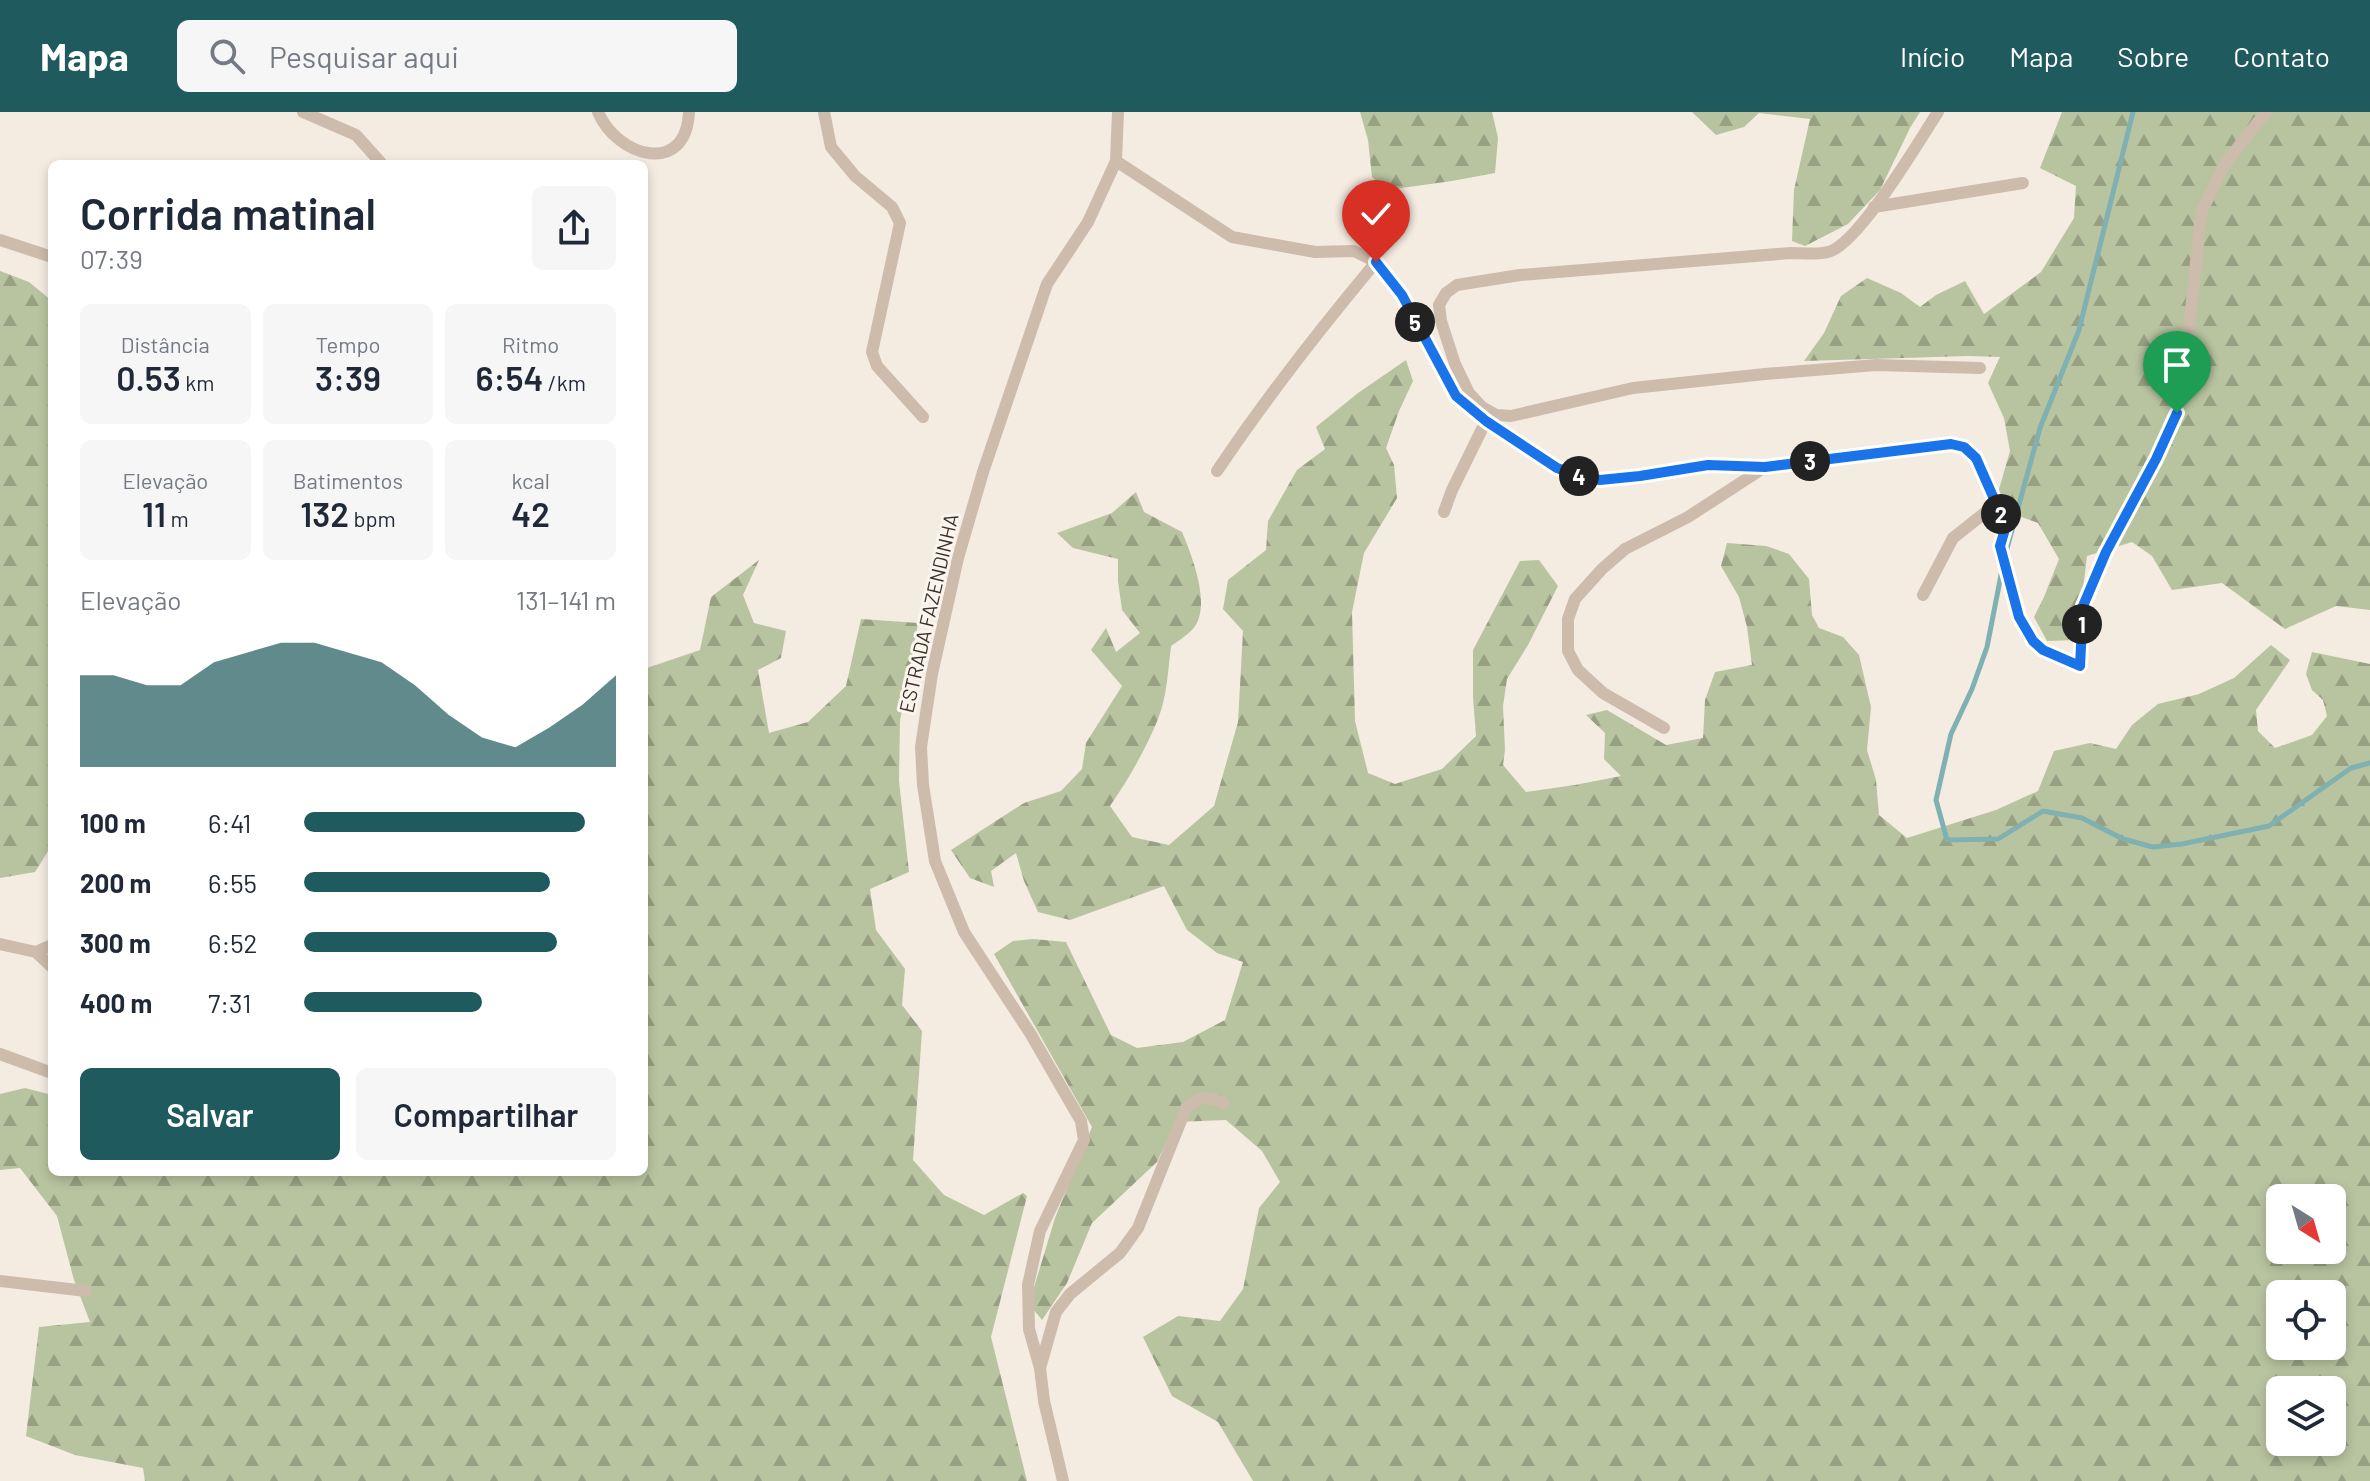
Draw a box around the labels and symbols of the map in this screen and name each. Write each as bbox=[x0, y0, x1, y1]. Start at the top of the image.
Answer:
pin bbox=[1342, 180, 1410, 262]
pin: 5 bbox=[1395, 302, 1435, 342]
pin bbox=[2143, 331, 2211, 413]
pin: 3 bbox=[1790, 441, 1830, 481]
pin: 4 bbox=[1559, 456, 1599, 496]
pin: 2 bbox=[1981, 494, 2021, 534]
street label: ESTRADA FAZENDINHA bbox=[893, 511, 963, 715]
pin: 1 bbox=[2062, 604, 2102, 644]
north arrow bbox=[2266, 1184, 2346, 1264]

